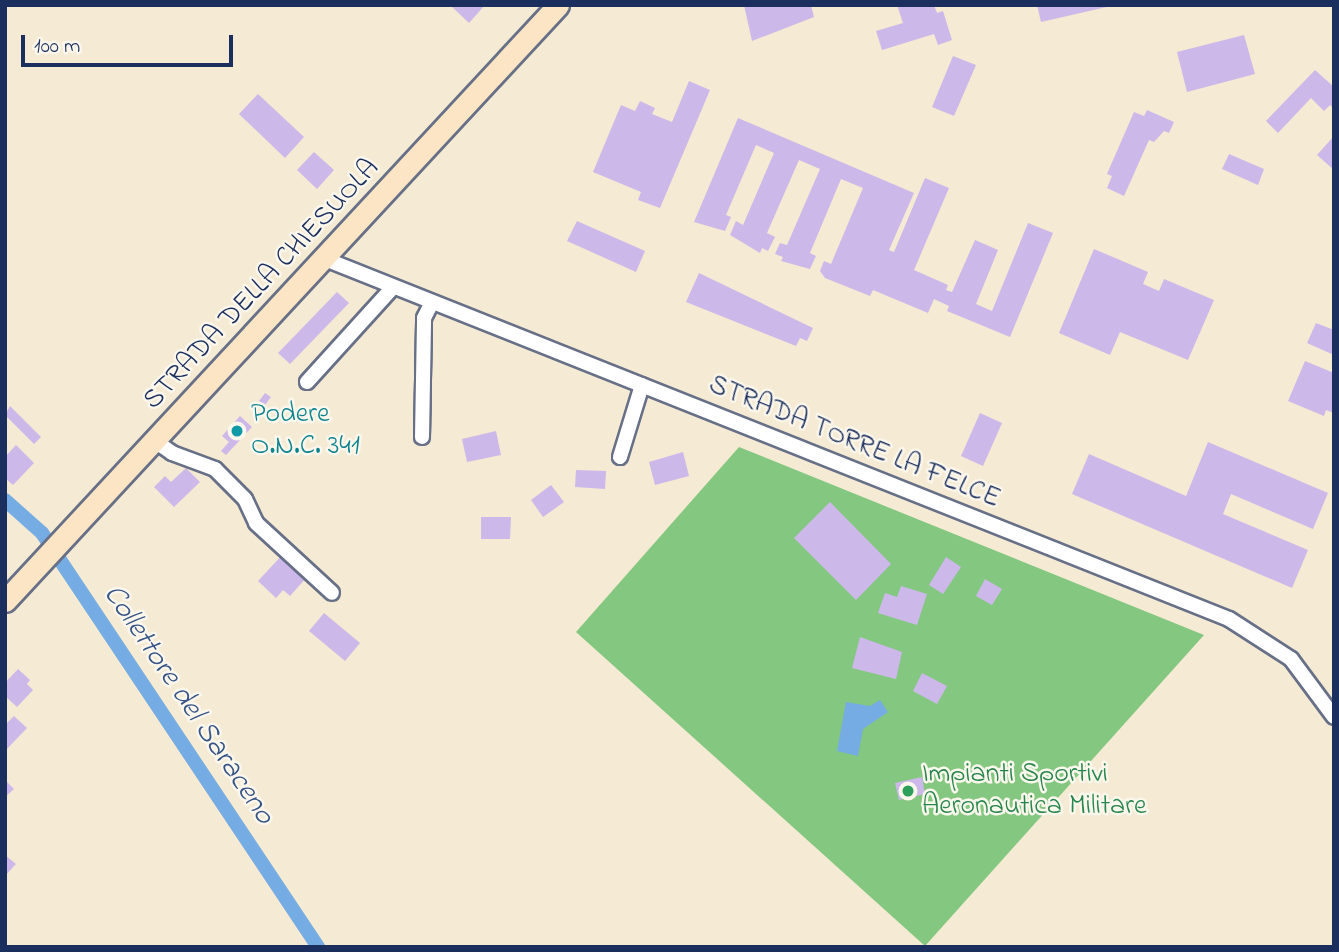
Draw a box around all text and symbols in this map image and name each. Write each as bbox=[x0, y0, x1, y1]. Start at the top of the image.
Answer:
scale bar bbox=[24, 21, 236, 65]
text: 100 m bbox=[34, 32, 80, 62]
street label: STRADA DELLA CHIESUOLA bbox=[137, 153, 387, 417]
street label: STRADA TORRE LA FELCE bbox=[703, 369, 1005, 517]
place label: Podere O.N.C. 341 bbox=[251, 398, 360, 464]
marker: Podere O.N.C. 341 bbox=[229, 423, 245, 439]
water label: Collettore del Saraceno bbox=[94, 578, 282, 832]
place label: Impianti Sportivi Aeronautica Militare bbox=[922, 758, 1146, 824]
marker: Impianti Sportivi Aeronautica Militare bbox=[900, 783, 916, 799]

